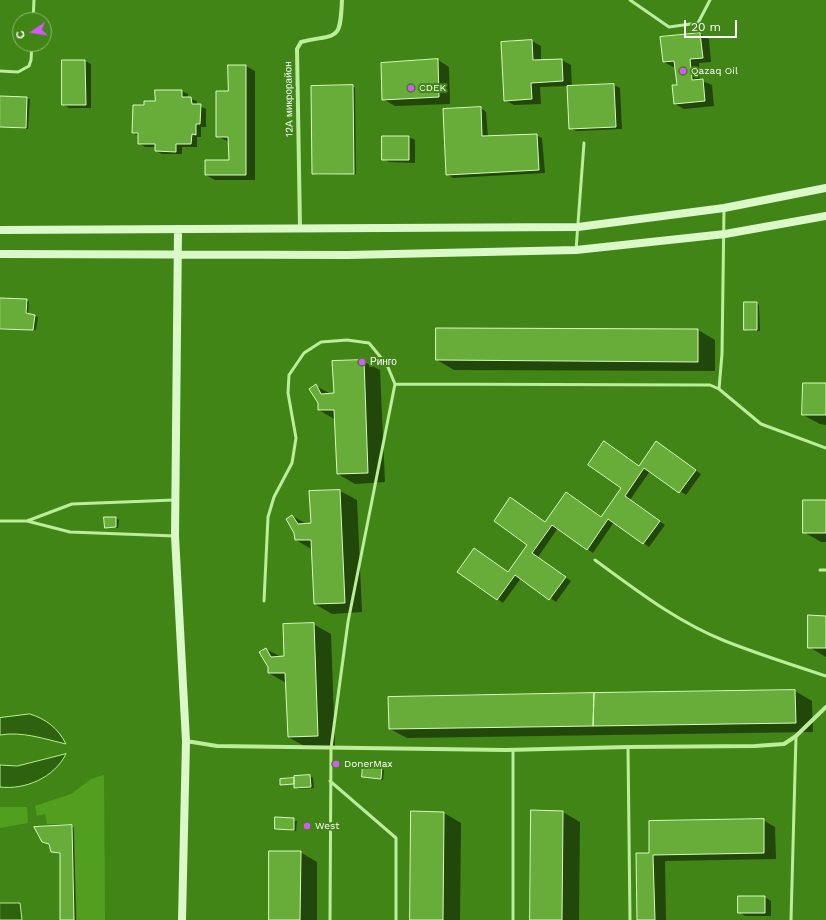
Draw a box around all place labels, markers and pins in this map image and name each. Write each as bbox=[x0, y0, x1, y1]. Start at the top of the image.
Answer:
place label: Qazaq Oil bbox=[691, 65, 738, 77]
marker: Qazaq Oil bbox=[678, 66, 688, 76]
place label: CDEK bbox=[419, 82, 446, 94]
marker: CDEK bbox=[406, 83, 416, 93]
place label: Ринго bbox=[370, 356, 397, 368]
marker: Ринго bbox=[357, 357, 367, 367]
place label: DonerMax bbox=[344, 758, 393, 770]
marker: DonerMax bbox=[331, 759, 341, 769]
place label: West bbox=[315, 820, 339, 832]
marker: West bbox=[302, 821, 312, 831]

